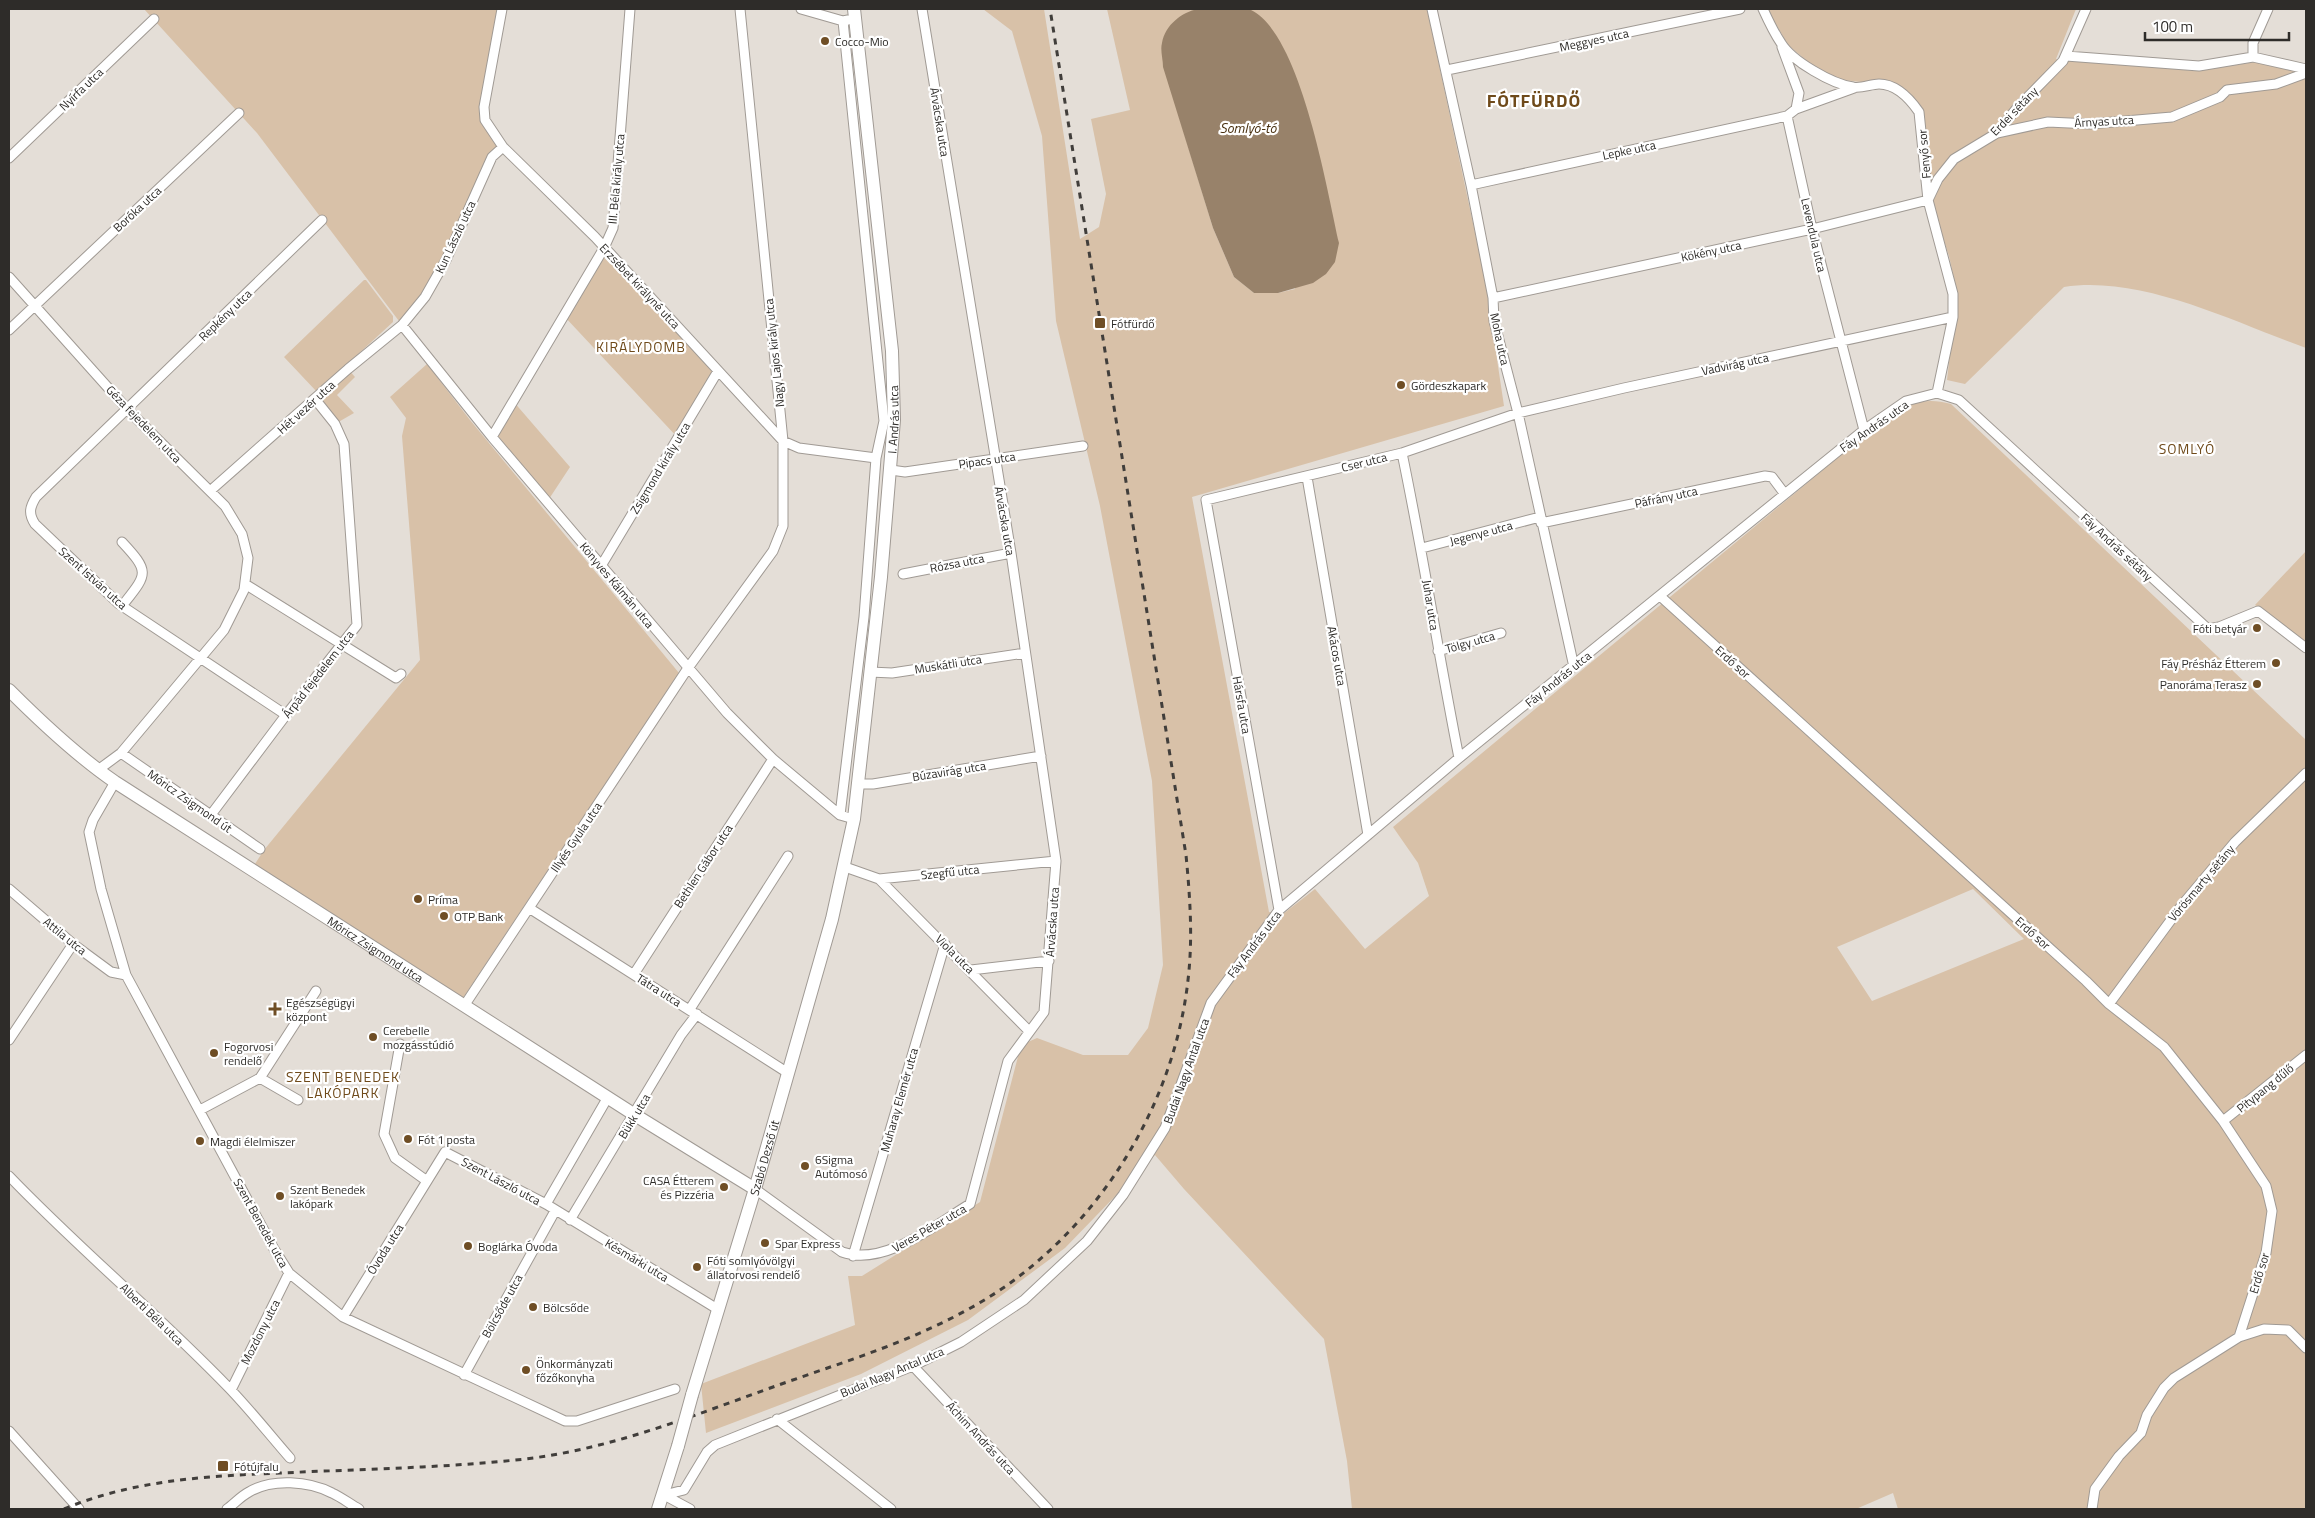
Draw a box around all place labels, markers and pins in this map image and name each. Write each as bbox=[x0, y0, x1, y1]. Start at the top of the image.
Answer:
place label: Cocco-Mio bbox=[835, 32, 889, 51]
marker: Cocco-Mio bbox=[819, 35, 831, 47]
place label: Fótfürdő bbox=[1111, 314, 1155, 333]
marker: Fótfürdő bbox=[1093, 316, 1107, 330]
place label: Gördeszkapark bbox=[1411, 376, 1486, 395]
marker: Gördeszkapark bbox=[1395, 379, 1407, 391]
place label: Fóti betyár bbox=[2193, 619, 2247, 638]
marker: Fóti betyár bbox=[2251, 622, 2263, 634]
place label: Fáy Présház Étterem bbox=[2161, 654, 2266, 673]
marker: Fáy Présház Étterem bbox=[2270, 657, 2282, 669]
place label: Panoráma Terasz bbox=[2160, 675, 2247, 694]
marker: Panoráma Terasz bbox=[2251, 678, 2263, 690]
place label: Príma bbox=[428, 890, 458, 909]
marker: Príma bbox=[412, 893, 424, 905]
place label: OTP Bank bbox=[454, 907, 504, 926]
marker: OTP Bank bbox=[438, 910, 450, 922]
place label: Egészségügyi központ bbox=[286, 993, 355, 1026]
marker: Egészségügyi központ bbox=[268, 1002, 282, 1016]
place label: Cerebelle mozgásstúdió bbox=[383, 1021, 454, 1054]
marker: Cerebelle mozgásstúdió bbox=[367, 1031, 379, 1043]
place label: Fogorvosi rendelő bbox=[224, 1037, 273, 1070]
marker: Fogorvosi rendelő bbox=[208, 1047, 220, 1059]
place label: Fót 1 posta bbox=[418, 1130, 475, 1149]
place label: Magdi élelmiszer bbox=[210, 1132, 295, 1151]
marker: Fót 1 posta bbox=[402, 1133, 414, 1145]
marker: Magdi élelmiszer bbox=[194, 1135, 206, 1147]
place label: 6Sigma Autómosó bbox=[815, 1150, 867, 1183]
marker: 6Sigma Autómosó bbox=[799, 1160, 811, 1172]
place label: CASA Étterem és Pizzéria bbox=[643, 1171, 714, 1204]
place label: Szent Benedek lakópark bbox=[290, 1180, 366, 1213]
marker: CASA Étterem és Pizzéria bbox=[718, 1181, 730, 1193]
marker: Szent Benedek lakópark bbox=[274, 1190, 286, 1202]
place label: Spar Express bbox=[775, 1234, 841, 1253]
place label: Boglárka Óvoda bbox=[478, 1237, 557, 1256]
marker: Spar Express bbox=[759, 1237, 771, 1249]
marker: Boglárka Óvoda bbox=[462, 1240, 474, 1252]
place label: Fóti somlyóvölgyi állatorvosi rendelő bbox=[707, 1251, 800, 1284]
marker: Fóti somlyóvölgyi állatorvosi rendelő bbox=[691, 1261, 703, 1273]
place label: Bölcsőde bbox=[543, 1298, 589, 1317]
marker: Bölcsőde bbox=[527, 1301, 539, 1313]
place label: Önkormányzati főzőkonyha bbox=[536, 1354, 613, 1387]
marker: Önkormányzati főzőkonyha bbox=[520, 1364, 532, 1376]
place label: Fótújfalu bbox=[234, 1457, 279, 1476]
marker: Fótújfalu bbox=[216, 1459, 230, 1473]

